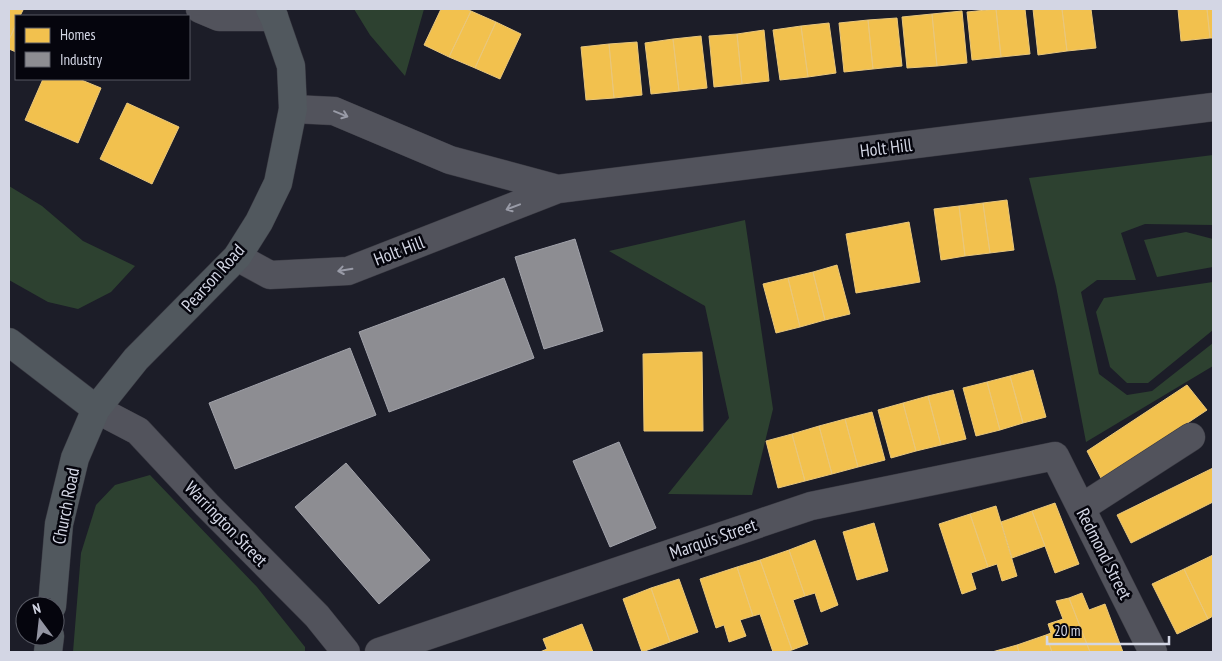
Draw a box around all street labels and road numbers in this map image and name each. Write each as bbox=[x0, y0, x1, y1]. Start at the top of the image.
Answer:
street label: Holt Hill bbox=[859, 133, 914, 162]
street label: Holt Hill bbox=[370, 230, 428, 271]
street label: Pearson Road bbox=[176, 239, 249, 316]
street label: Church Road bbox=[47, 466, 84, 546]
street label: Warrington Street bbox=[180, 476, 273, 571]
street label: Redmond Street bbox=[1072, 504, 1137, 603]
street label: Marquis Street bbox=[666, 513, 759, 564]

